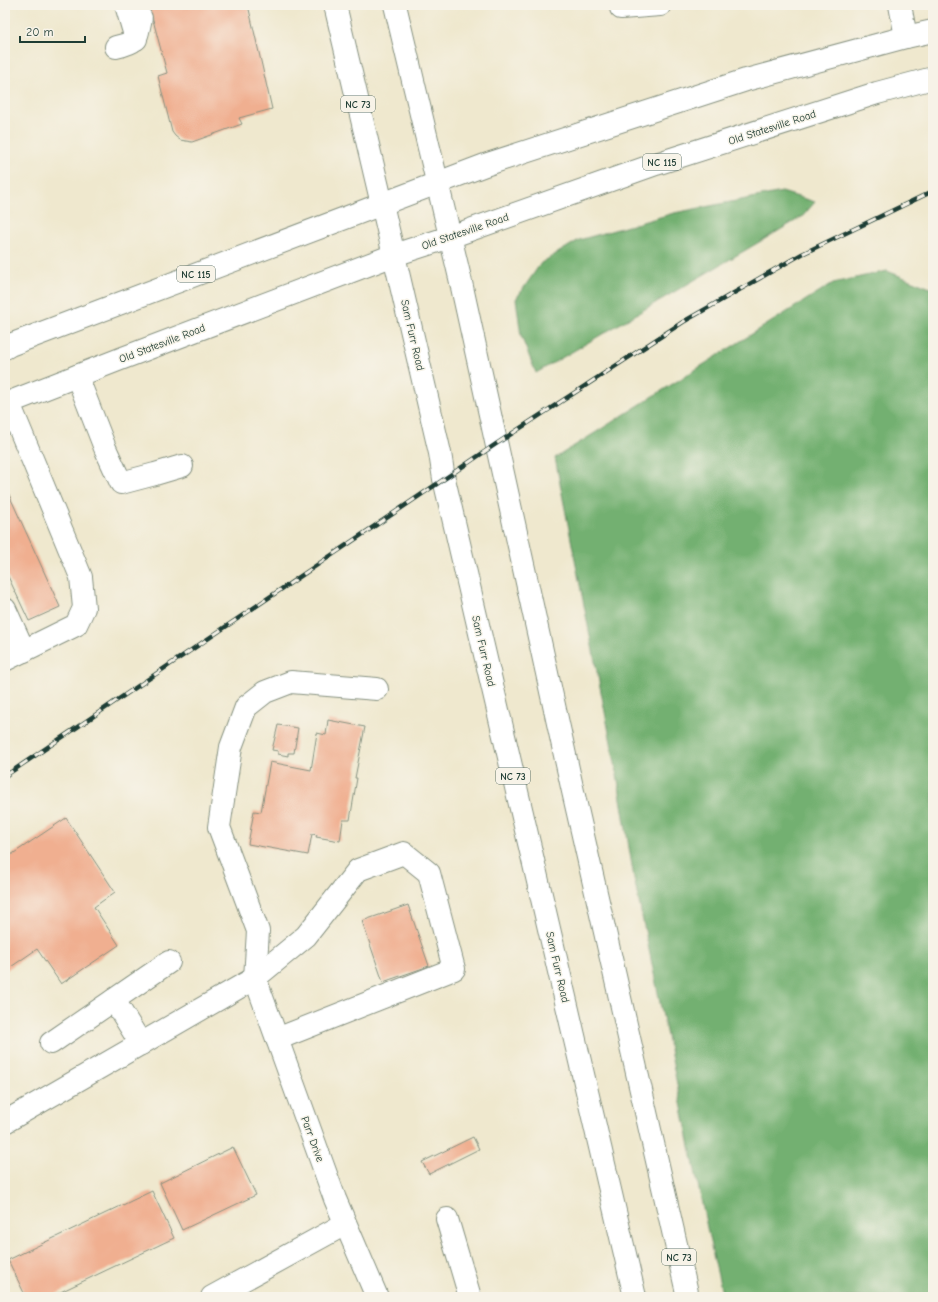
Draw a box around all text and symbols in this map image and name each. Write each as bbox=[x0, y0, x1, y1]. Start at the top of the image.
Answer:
scale bar bbox=[20, 18, 85, 44]
text: 20 m bbox=[26, 25, 54, 39]
road number: NC 73 bbox=[341, 96, 375, 112]
street label: Old Statesville Road bbox=[727, 107, 818, 148]
road number: NC 115 bbox=[643, 154, 681, 170]
street label: Old Statesville Road bbox=[420, 210, 511, 252]
road number: NC 115 bbox=[177, 266, 215, 282]
street label: Sam Furr Road bbox=[398, 298, 427, 372]
street label: Old Statesville Road bbox=[117, 321, 207, 366]
street label: Sam Furr Road bbox=[469, 614, 498, 688]
road number: NC 73 bbox=[496, 768, 530, 784]
street label: Sam Furr Road bbox=[543, 930, 572, 1004]
street label: Parr Drive bbox=[298, 1115, 327, 1164]
road number: NC 73 bbox=[662, 1249, 696, 1265]

